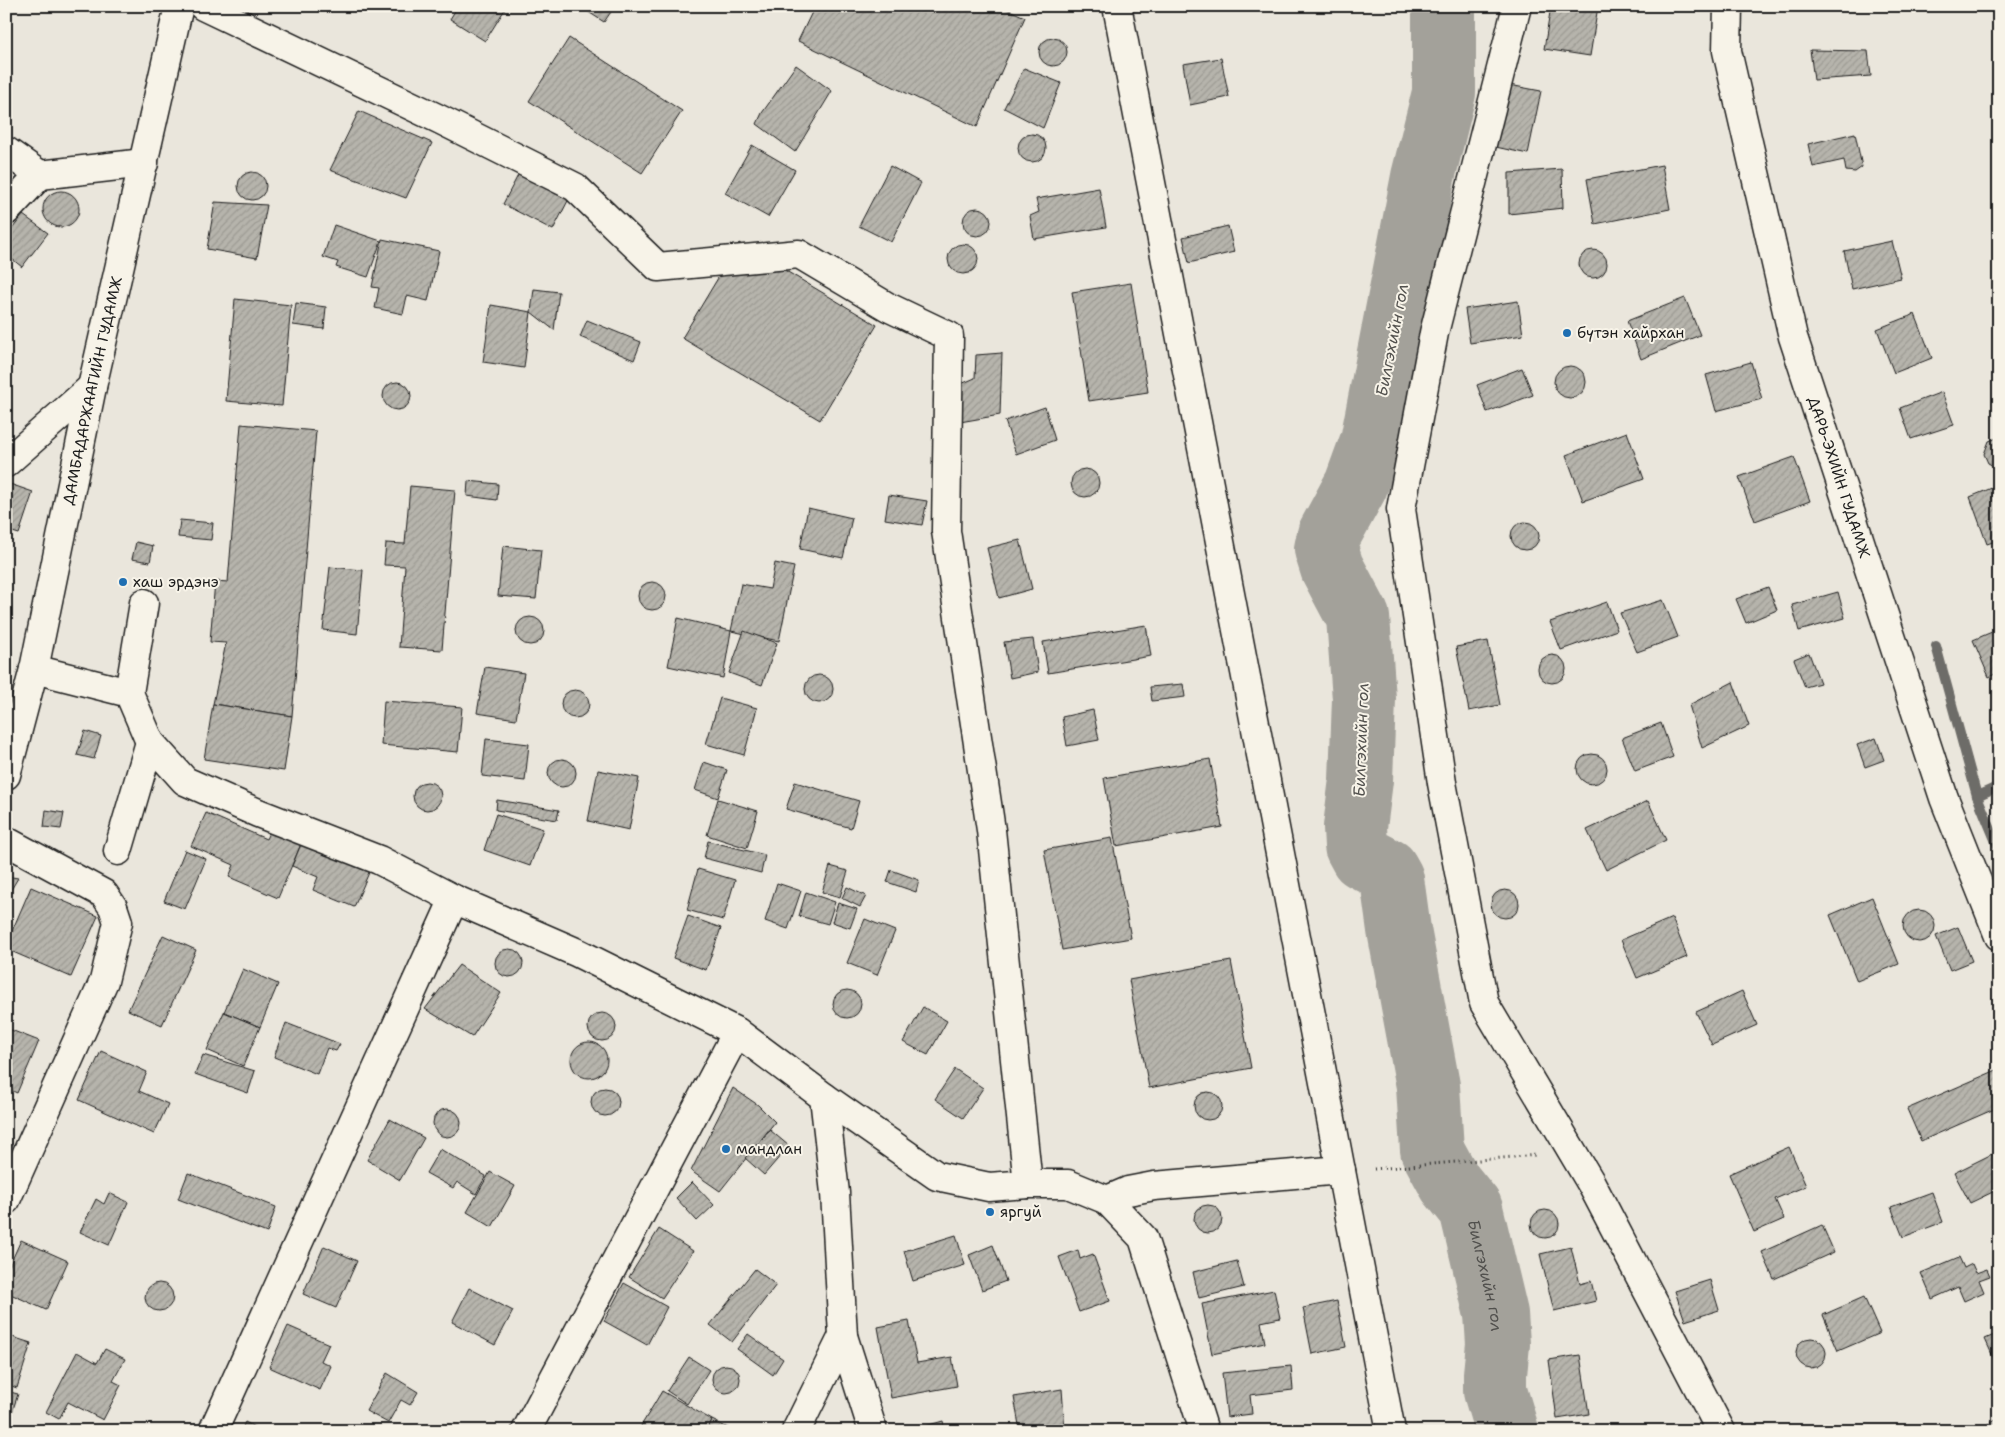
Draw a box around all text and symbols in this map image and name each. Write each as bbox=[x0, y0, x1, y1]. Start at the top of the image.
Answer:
street label: ДАМБАДАРЖААГИЙН ГУДАМЖ bbox=[58, 274, 127, 507]
water label: Билгэхийн гол bbox=[1371, 282, 1413, 398]
place label: бүтэн хайрхан bbox=[1577, 323, 1684, 343]
marker: бүтэн хайрхан bbox=[1561, 327, 1573, 339]
street label: ДАРЬ-ЭХИЙН ГУДАМЖ bbox=[1803, 394, 1875, 561]
place label: хаш эрдэнэ bbox=[133, 572, 219, 592]
marker: хаш эрдэнэ bbox=[117, 576, 129, 588]
water label: Билгэхийн гол bbox=[1349, 682, 1373, 798]
place label: мандлан bbox=[736, 1139, 802, 1159]
marker: мандлан bbox=[720, 1143, 732, 1155]
place label: яргуй bbox=[1000, 1202, 1042, 1222]
marker: яргуй bbox=[984, 1206, 996, 1218]
water label: Билгэхийн гол bbox=[1463, 1217, 1508, 1332]

